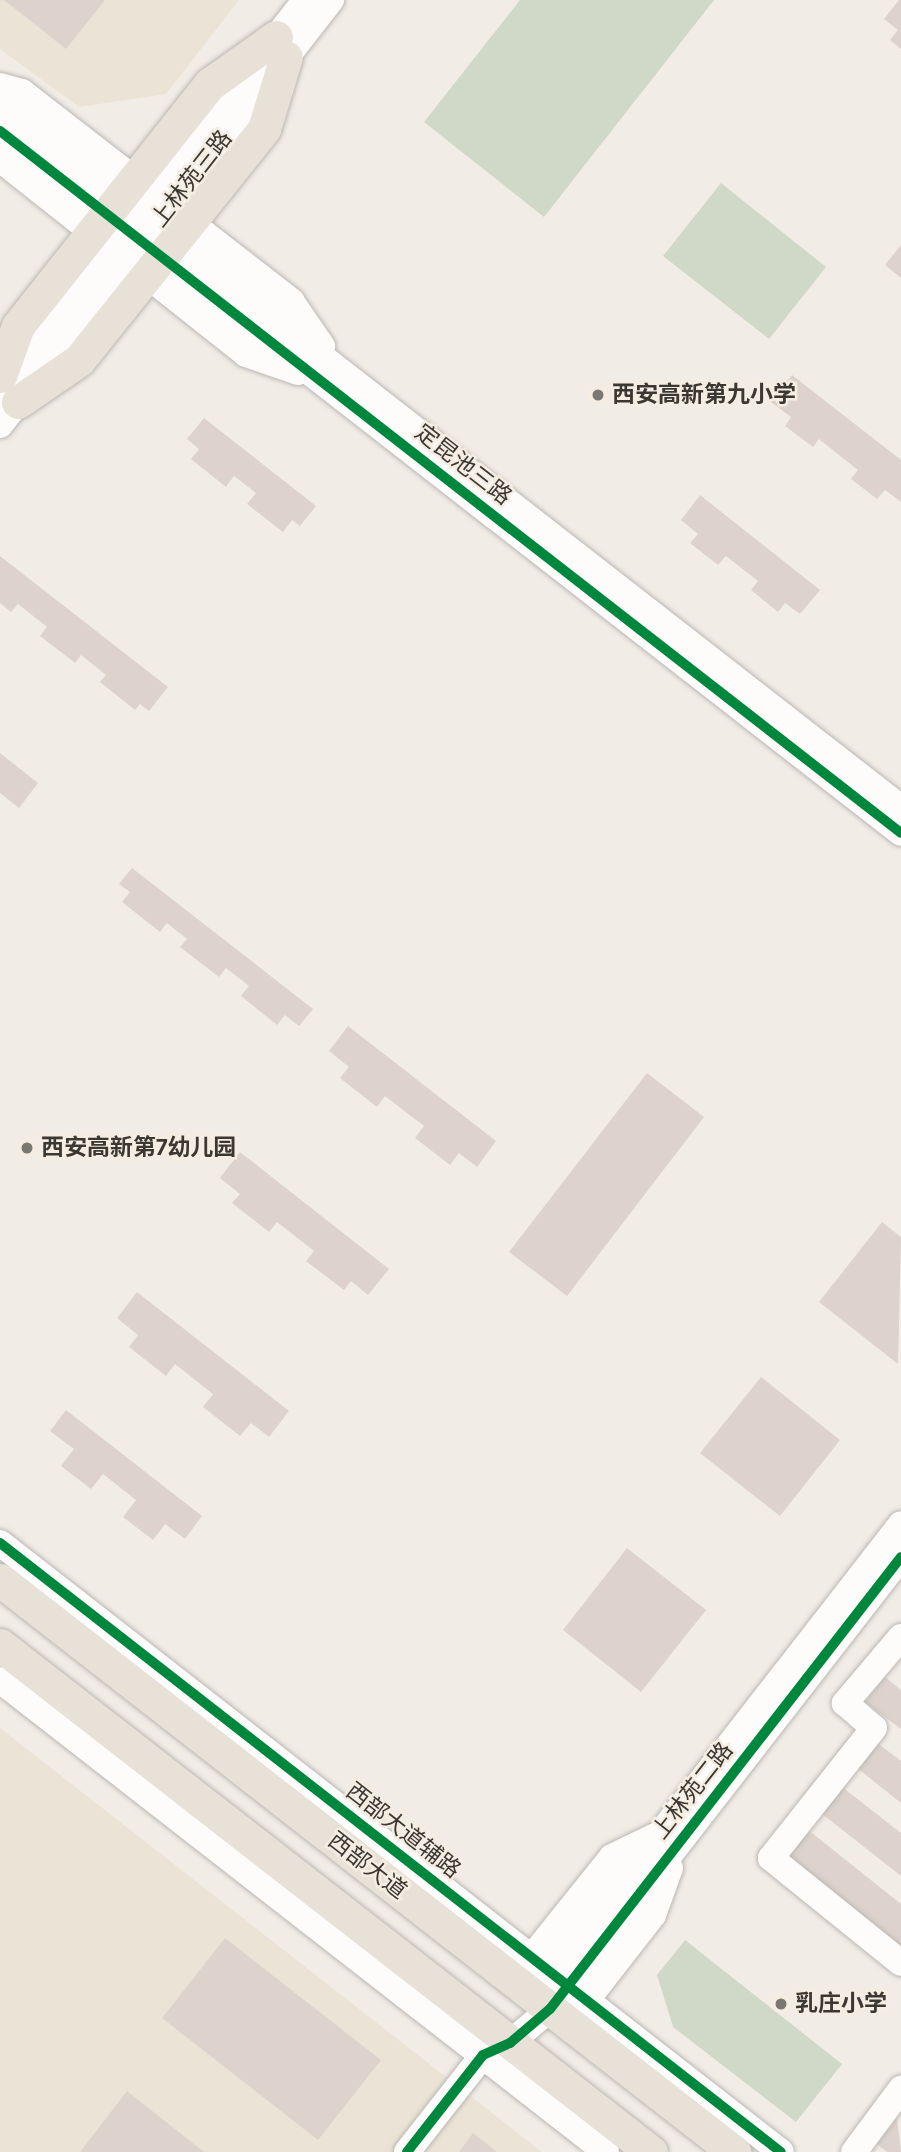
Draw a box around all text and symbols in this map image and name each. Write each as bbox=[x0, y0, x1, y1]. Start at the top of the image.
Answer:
street label: 上林苑三路 bbox=[146, 125, 238, 233]
place label: 西安高新第九小学 bbox=[612, 381, 796, 409]
marker: 西安高新第九小学 bbox=[590, 387, 606, 403]
street label: 定昆池三路 bbox=[409, 419, 517, 511]
place label: 西安高新第7幼儿园 bbox=[41, 1134, 236, 1162]
marker: 西安高新第7幼儿园 bbox=[19, 1140, 35, 1156]
street label: 上林苑二路 bbox=[647, 1737, 739, 1845]
street label: 西部大道辅路 bbox=[340, 1778, 466, 1884]
street label: 西部大道 bbox=[322, 1827, 412, 1905]
place label: 乳庄小学 bbox=[795, 1990, 887, 2018]
marker: 乳庄小学 bbox=[773, 1996, 789, 2012]

